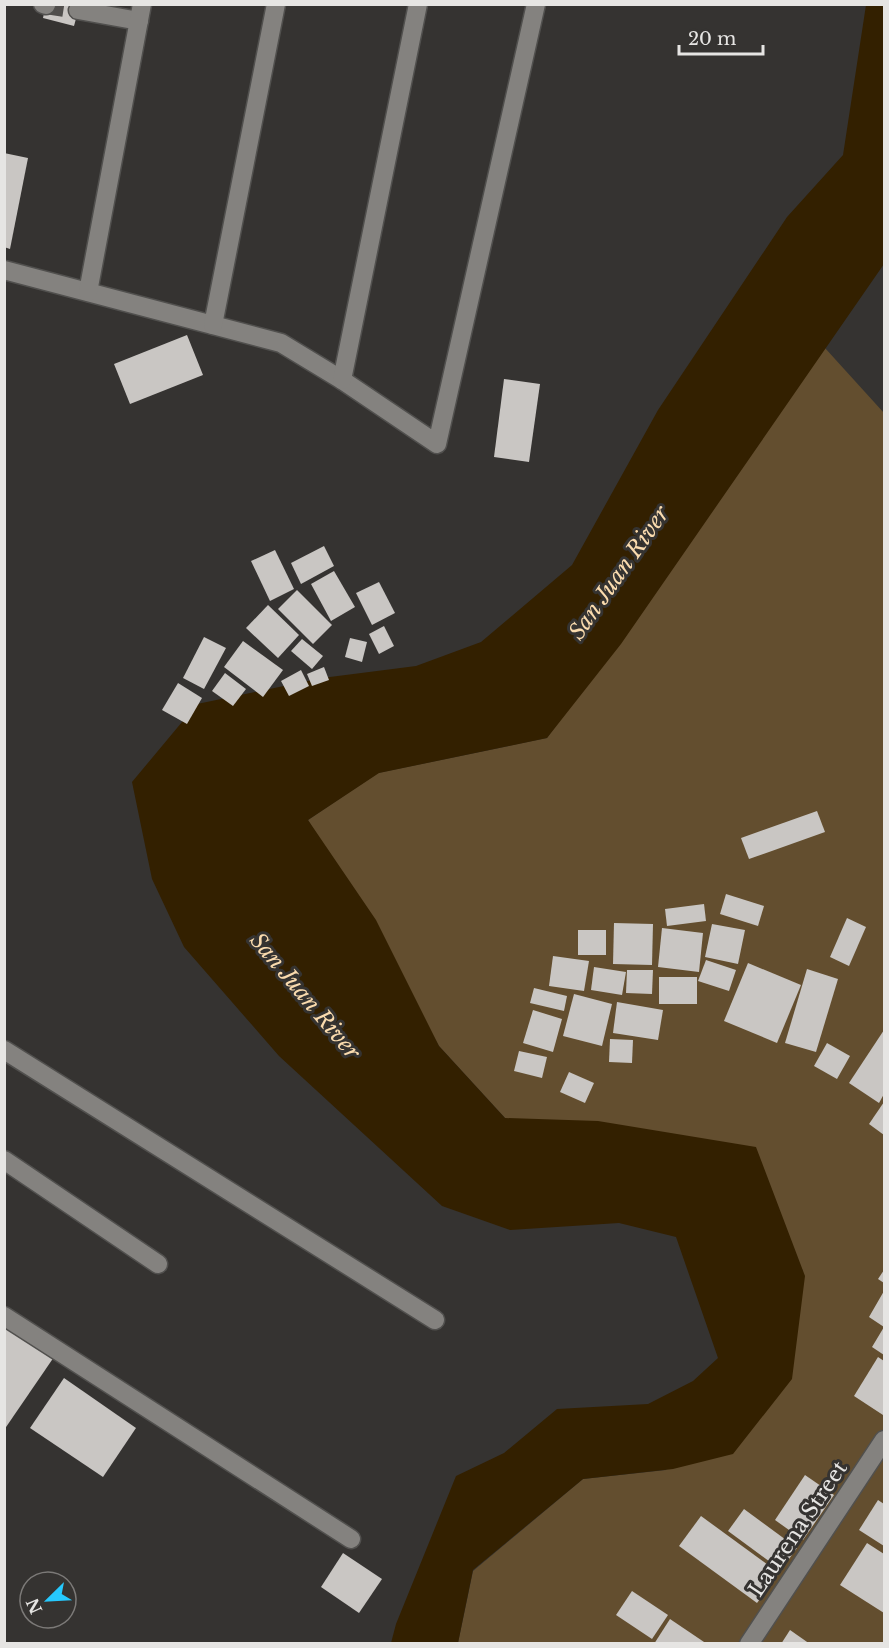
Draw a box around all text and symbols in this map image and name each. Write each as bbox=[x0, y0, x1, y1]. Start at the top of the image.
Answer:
scale bar bbox=[679, 18, 763, 56]
text: 20 m bbox=[688, 28, 736, 50]
water label: San Juan River bbox=[563, 500, 676, 645]
water label: San Juan River bbox=[244, 927, 366, 1065]
street label: Laurena Street bbox=[743, 1456, 853, 1602]
north arrow bbox=[18, 1570, 78, 1630]
text: N bbox=[22, 1595, 46, 1617]

